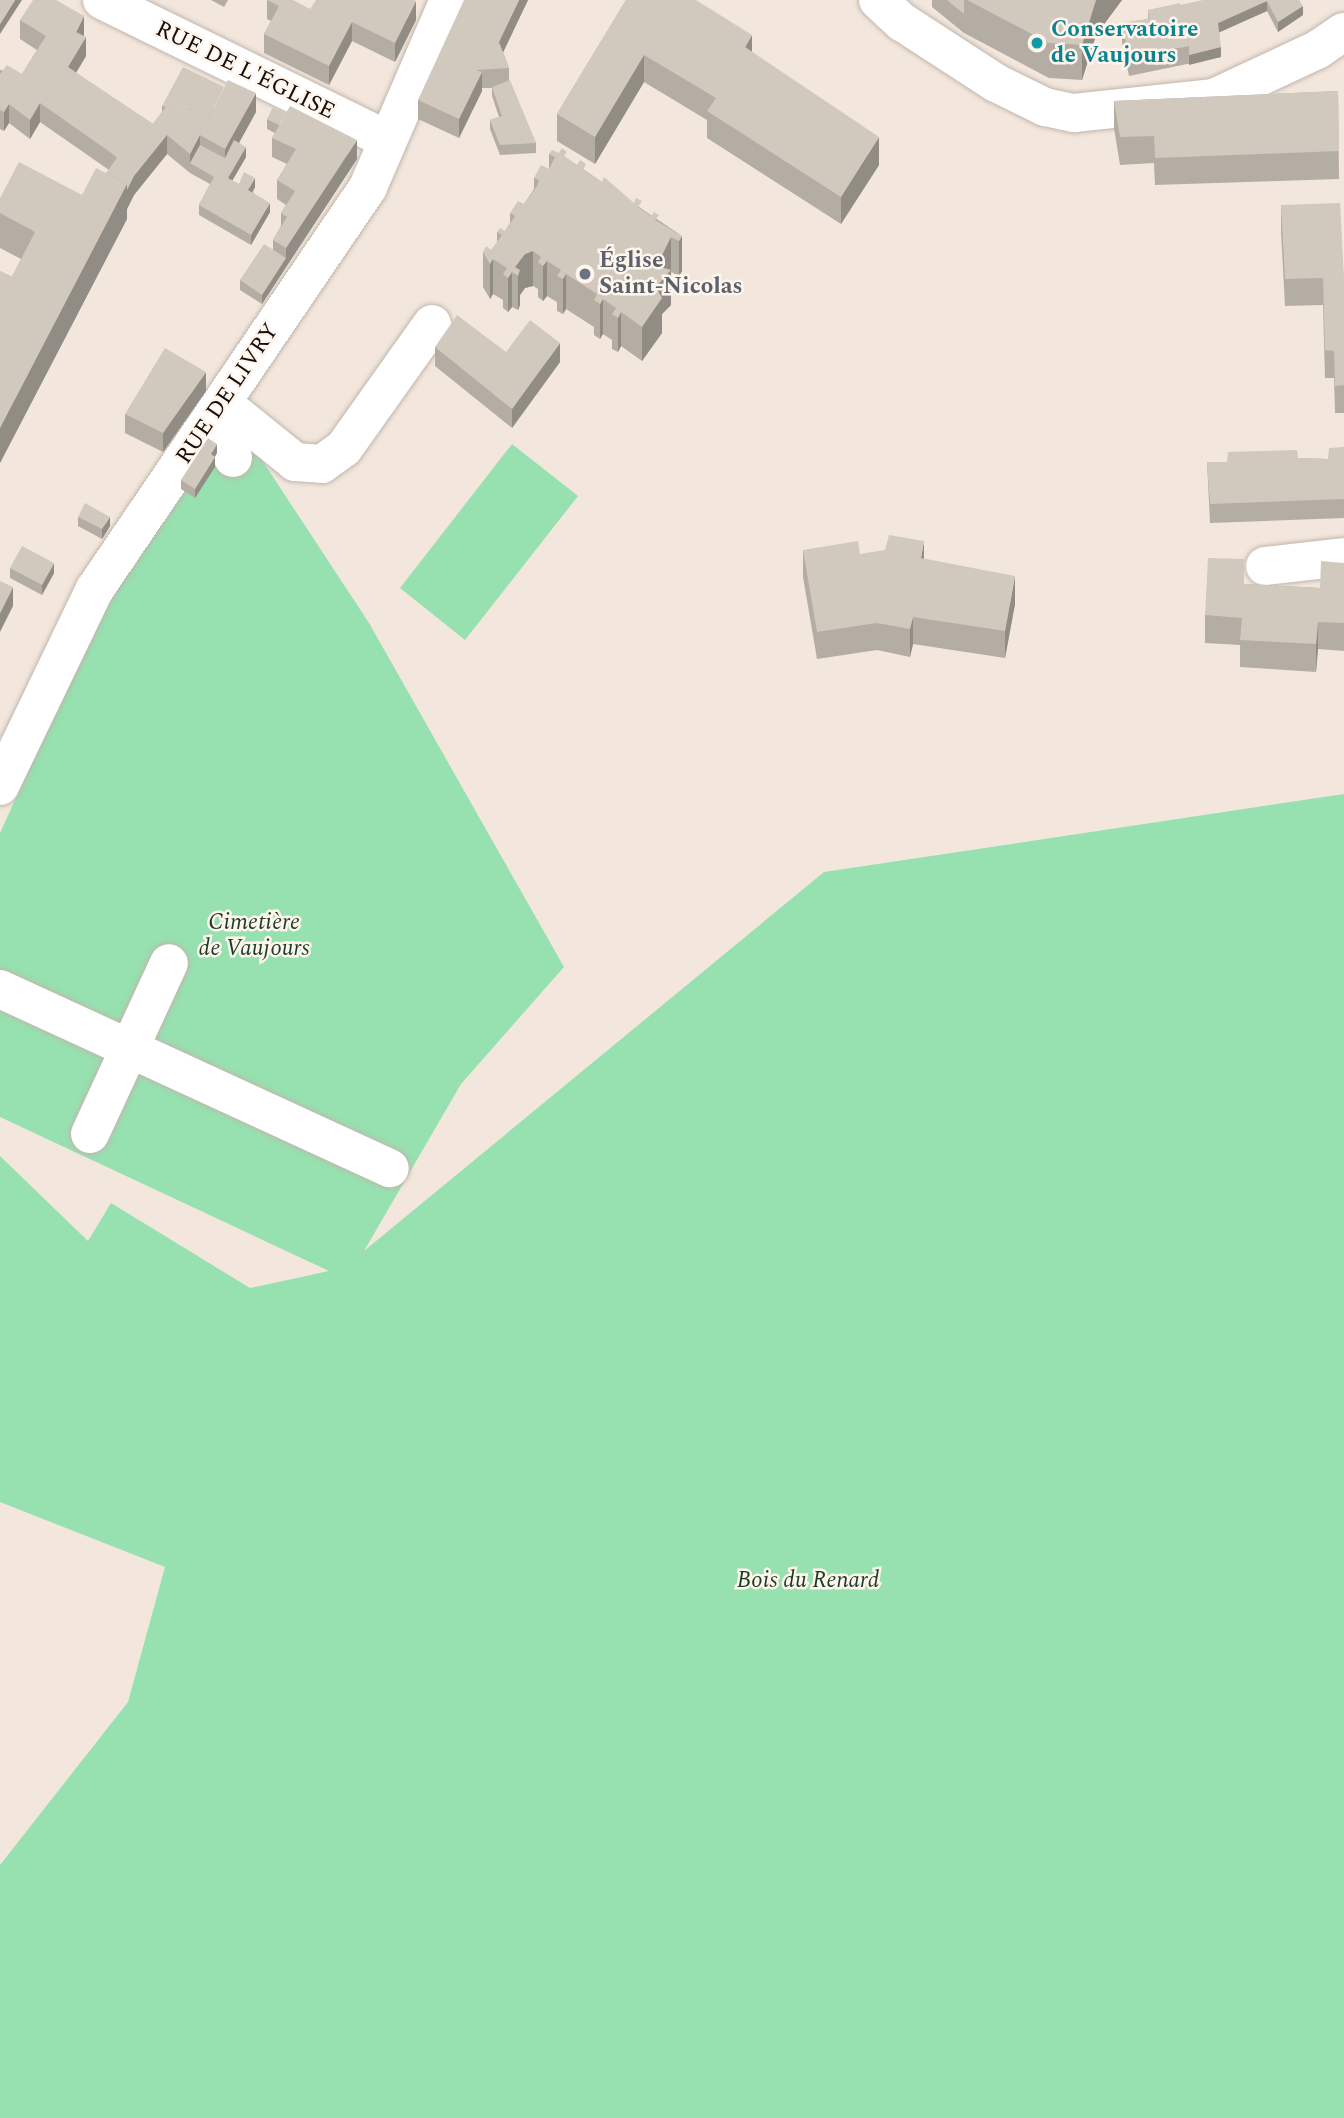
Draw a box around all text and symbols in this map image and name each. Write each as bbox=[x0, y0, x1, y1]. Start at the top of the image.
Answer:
street label: RUE DE L'ÉGLISE bbox=[151, 16, 339, 126]
place label: Conservatoire de Vaujours bbox=[1051, 16, 1198, 70]
marker: Conservatoire de Vaujours bbox=[1029, 35, 1045, 51]
place label: Église Saint-Nicolas bbox=[599, 247, 743, 301]
marker: Église Saint-Nicolas bbox=[577, 266, 593, 282]
street label: RUE DE LIVRY bbox=[171, 318, 285, 470]
park label: Cimetière de Vaujours bbox=[198, 909, 310, 963]
park label: Bois du Renard bbox=[737, 1567, 879, 1595]

